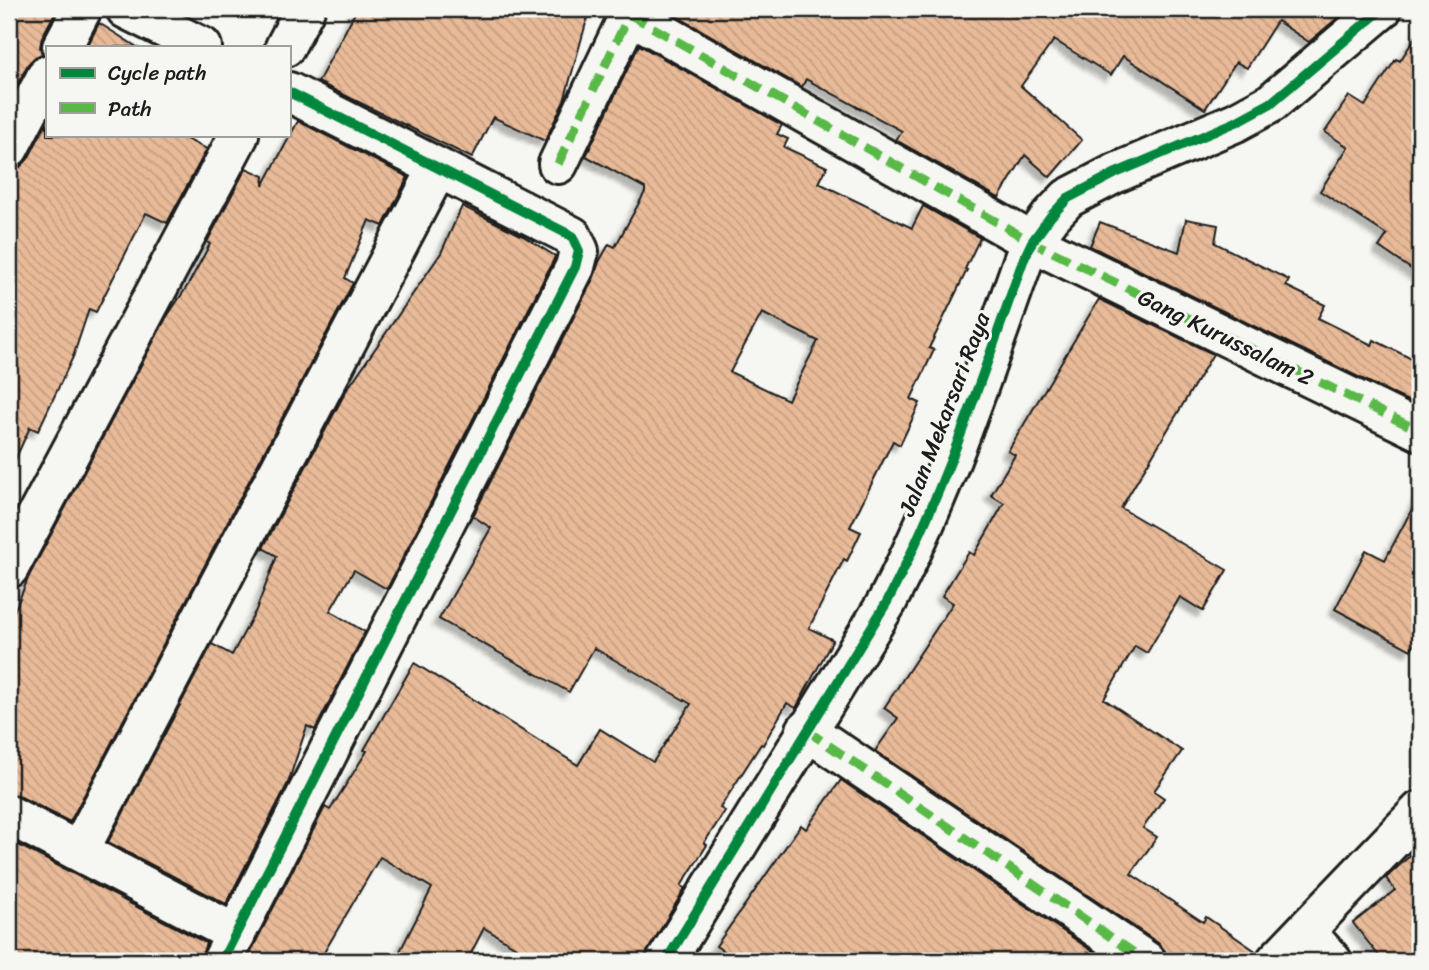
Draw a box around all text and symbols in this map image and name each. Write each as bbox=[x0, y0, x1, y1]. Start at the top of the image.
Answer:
legend bbox=[46, 46, 290, 136]
text: Cycle path bbox=[108, 54, 207, 92]
text: Path bbox=[108, 90, 151, 128]
street label: Gang Kurussalam 2 bbox=[1131, 277, 1321, 398]
street label: Jalan Mekarsari Raya bbox=[886, 306, 1002, 523]

